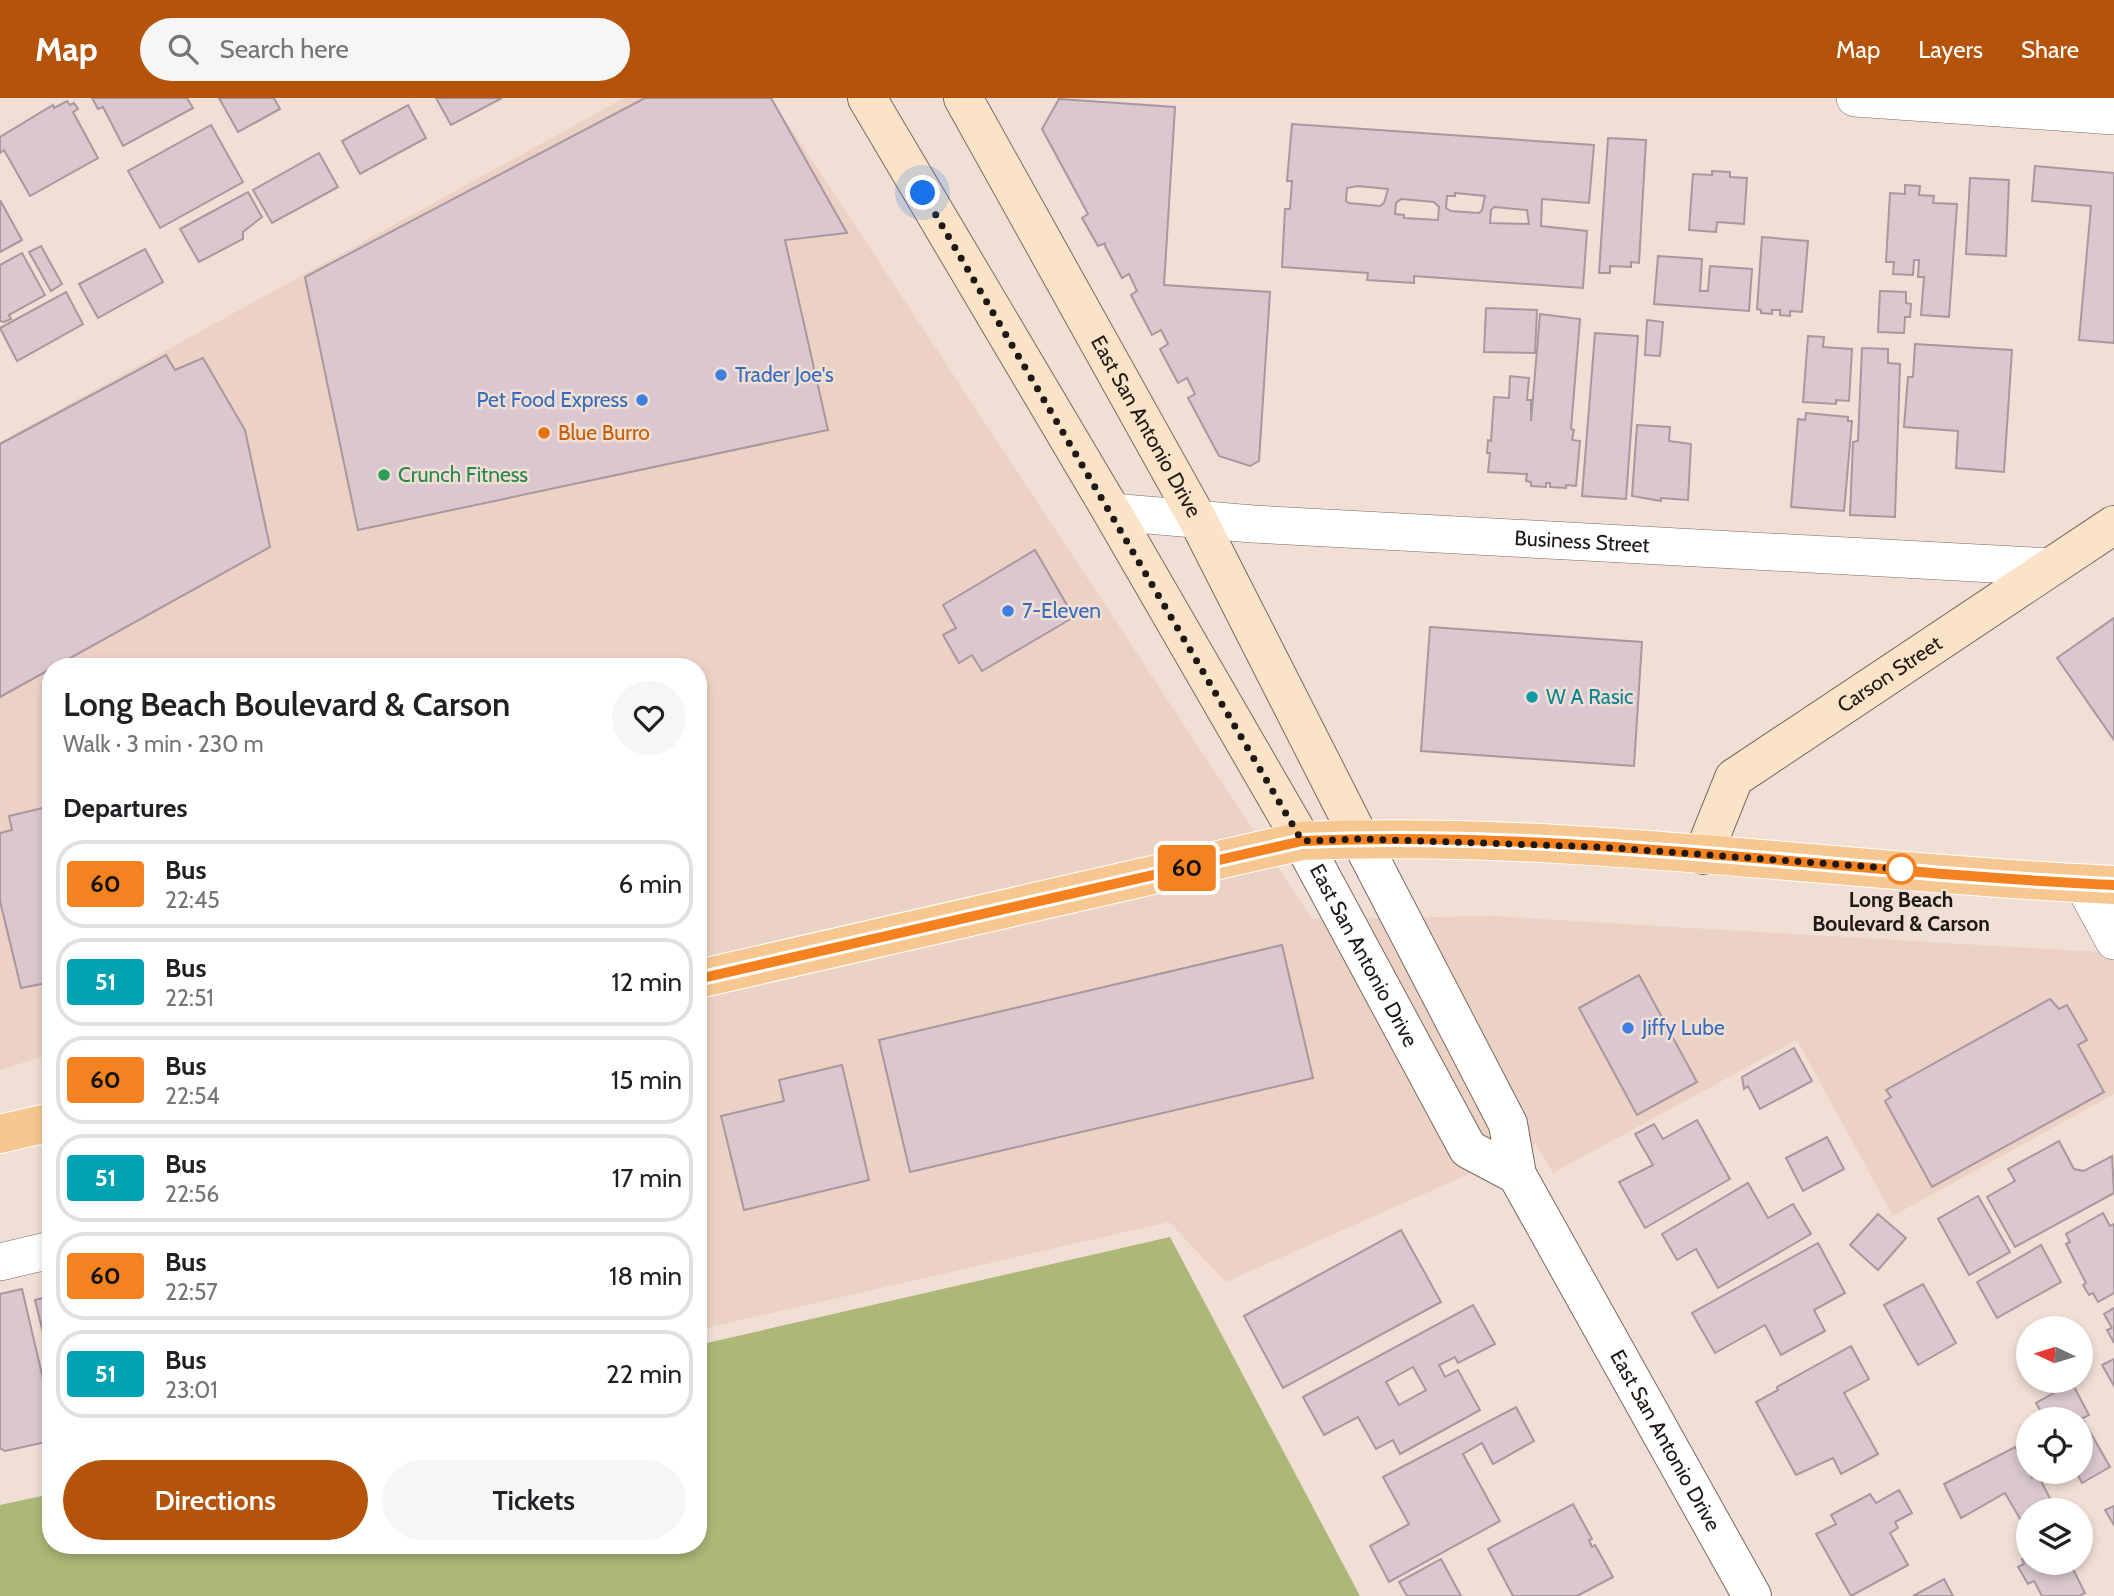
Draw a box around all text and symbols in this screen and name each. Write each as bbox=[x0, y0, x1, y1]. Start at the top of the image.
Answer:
search box bbox=[140, 18, 630, 81]
text: Map bbox=[35, 29, 98, 69]
icon: search bbox=[164, 30, 202, 68]
text: Search here bbox=[220, 33, 349, 65]
text: Map bbox=[1836, 35, 1880, 64]
text: Layers bbox=[1918, 35, 1983, 64]
text: Share bbox=[2021, 35, 2079, 64]
your location bbox=[905, 175, 940, 210]
street label: East San Antonio Drive bbox=[1086, 331, 1207, 522]
place label: Trader Joe's bbox=[735, 362, 834, 387]
marker: Trader Joe's bbox=[713, 367, 729, 383]
place label: Pet Food Express bbox=[476, 387, 628, 412]
marker: Pet Food Express bbox=[634, 392, 650, 408]
place label: Blue Burro bbox=[558, 420, 650, 445]
marker: Blue Burro bbox=[536, 425, 552, 441]
place label: Crunch Fitness bbox=[398, 462, 528, 487]
marker: Crunch Fitness bbox=[376, 467, 392, 483]
street label: Business Street bbox=[1514, 525, 1650, 557]
place label: 7-Eleven bbox=[1022, 598, 1101, 623]
marker: 7-Eleven bbox=[1000, 603, 1016, 619]
street label: Carson Street bbox=[1832, 630, 1946, 718]
button: heart bbox=[612, 681, 686, 755]
text: Long Beach Boulevard & Carson bbox=[63, 684, 510, 724]
place label: W A Rasic bbox=[1546, 684, 1634, 709]
marker: W A Rasic bbox=[1524, 689, 1540, 705]
text: Walk · 3 min · 230 m bbox=[63, 730, 264, 758]
text: Departures bbox=[63, 792, 187, 824]
line badge: 60 bbox=[1156, 845, 1218, 891]
text: 60 bbox=[1172, 853, 1202, 882]
text: Bus bbox=[165, 854, 206, 886]
marker: Long Beach Boulevard & Carson bbox=[1886, 854, 1916, 884]
street label: East San Antonio Drive bbox=[1305, 860, 1424, 1051]
text: 6 min bbox=[619, 868, 682, 900]
text: 60 bbox=[90, 869, 121, 898]
text: 22:45 bbox=[165, 886, 220, 914]
place label: Long Beach Boulevard & Carson bbox=[1812, 887, 1990, 936]
text: Bus bbox=[165, 952, 206, 984]
text: 12 min bbox=[611, 966, 682, 998]
text: 51 bbox=[95, 967, 116, 996]
text: 22:51 bbox=[165, 984, 214, 1012]
place label: Jiffy Lube bbox=[1641, 1015, 1725, 1040]
marker: Jiffy Lube bbox=[1620, 1020, 1636, 1036]
text: Bus bbox=[165, 1050, 206, 1082]
text: 15 min bbox=[611, 1064, 682, 1096]
text: 60 bbox=[90, 1065, 121, 1094]
text: 22:54 bbox=[165, 1082, 220, 1110]
text: Bus bbox=[165, 1148, 206, 1180]
text: 17 min bbox=[612, 1162, 682, 1194]
text: 51 bbox=[95, 1163, 116, 1192]
text: 22:56 bbox=[165, 1180, 219, 1208]
text: Bus bbox=[165, 1246, 206, 1278]
text: 18 min bbox=[609, 1260, 682, 1292]
text: 60 bbox=[90, 1261, 121, 1290]
text: 22:57 bbox=[165, 1278, 218, 1306]
north arrow bbox=[2016, 1316, 2093, 1393]
map controls bbox=[2016, 1316, 2093, 1575]
text: Bus bbox=[165, 1344, 206, 1376]
street label: East San Antonio Drive bbox=[1605, 1345, 1726, 1536]
text: 22 min bbox=[606, 1358, 682, 1390]
text: 51 bbox=[95, 1359, 116, 1388]
text: 23:01 bbox=[165, 1376, 218, 1404]
button: locate bbox=[2016, 1407, 2093, 1484]
button: Directions bbox=[63, 1460, 368, 1540]
button: Tickets bbox=[382, 1460, 686, 1540]
button: layers bbox=[2016, 1498, 2093, 1575]

